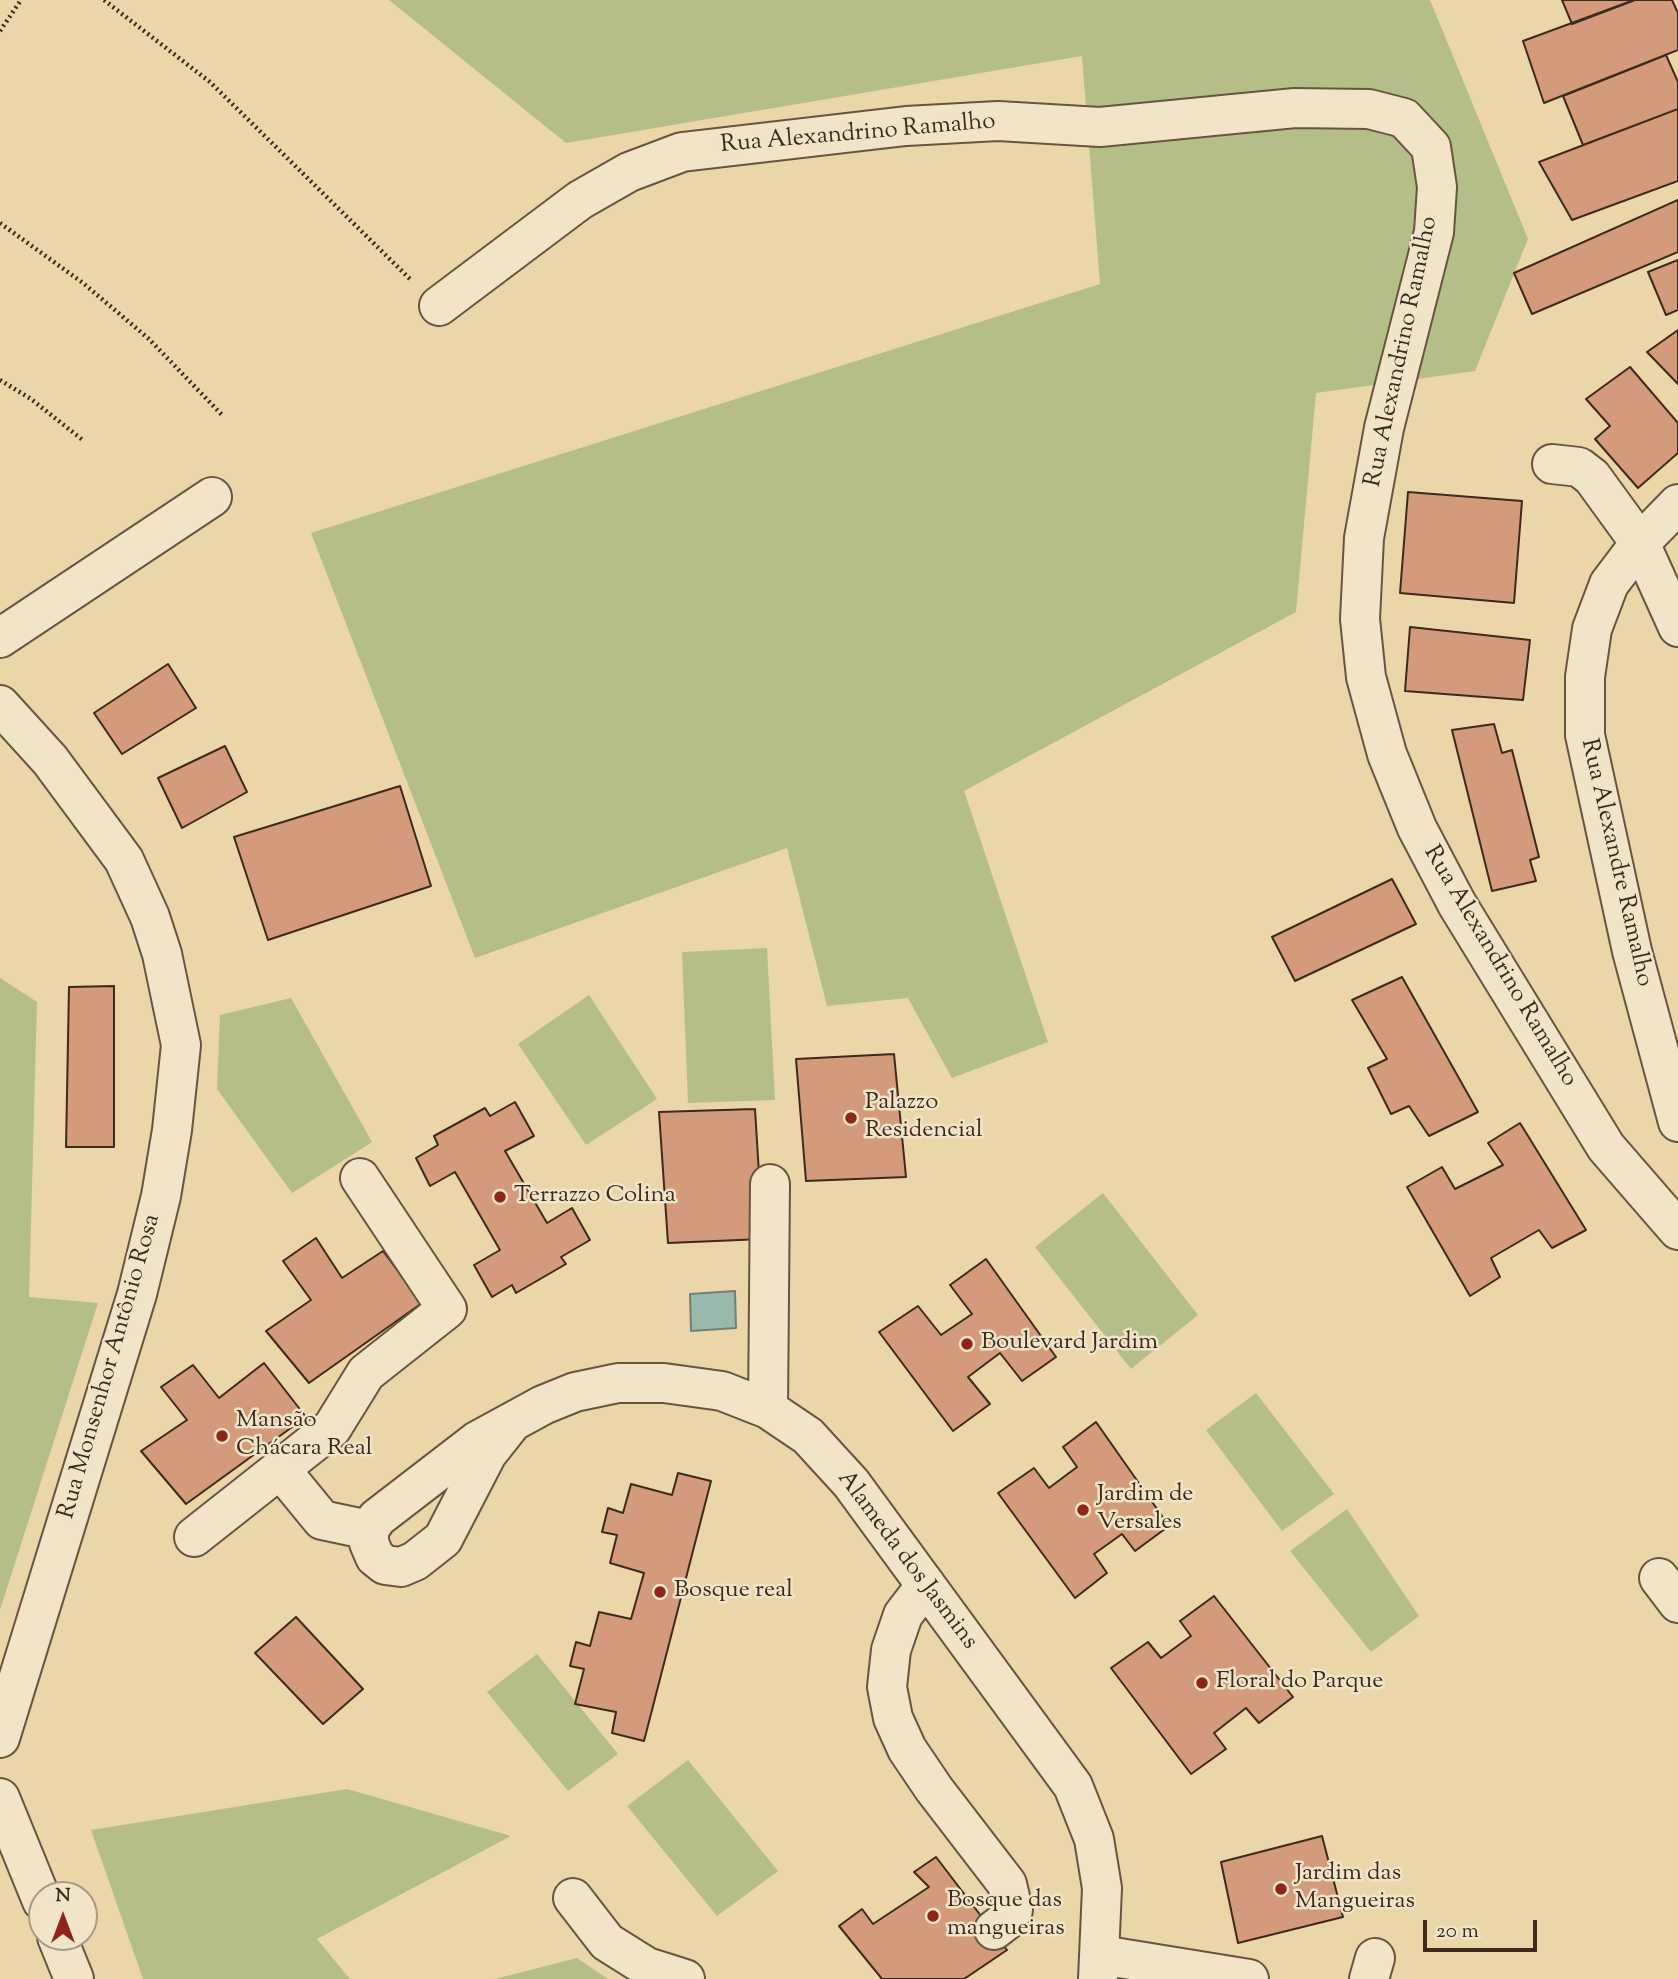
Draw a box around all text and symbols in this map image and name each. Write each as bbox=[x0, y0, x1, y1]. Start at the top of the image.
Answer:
street label: Rua Alexandrino Ramalho bbox=[719, 109, 997, 161]
street label: Rua Alexandrino Ramalho bbox=[1360, 214, 1446, 490]
street label: Rua Alexandre Ramalho bbox=[1573, 736, 1657, 990]
street label: Rua Alexandrino Ramalho bbox=[1416, 841, 1582, 1093]
place label: Palazzo Residencial bbox=[865, 1090, 983, 1146]
marker: Palazzo Residencial bbox=[843, 1110, 859, 1126]
place label: Terrazzo Colina bbox=[514, 1183, 676, 1211]
marker: Terrazzo Colina bbox=[492, 1189, 508, 1205]
street label: Rua Monsenhor Antônio Rosa bbox=[54, 1211, 168, 1523]
place label: Boulevard Jardim bbox=[981, 1330, 1158, 1358]
marker: Boulevard Jardim bbox=[959, 1336, 975, 1352]
place label: Mansão Chácara Real bbox=[236, 1408, 372, 1464]
marker: Mansão Chácara Real bbox=[214, 1428, 230, 1444]
street label: Alameda dos Jasmins bbox=[829, 1466, 983, 1656]
place label: Jardim de Versales bbox=[1097, 1482, 1194, 1538]
marker: Jardim de Versales bbox=[1075, 1502, 1091, 1518]
place label: Bosque real bbox=[674, 1578, 793, 1606]
marker: Bosque real bbox=[652, 1584, 668, 1600]
place label: Floral do Parque bbox=[1216, 1669, 1383, 1697]
marker: Floral do Parque bbox=[1194, 1675, 1210, 1691]
place label: Jardim das Mangueiras bbox=[1295, 1861, 1415, 1917]
north arrow bbox=[28, 1881, 98, 1951]
marker: Jardim das Mangueiras bbox=[1273, 1881, 1289, 1897]
text: N bbox=[55, 1883, 71, 1910]
place label: Bosque das mangueiras bbox=[947, 1888, 1065, 1944]
scale bar bbox=[1426, 1906, 1540, 1950]
marker: Bosque das mangueiras bbox=[925, 1908, 941, 1924]
text: 20 m bbox=[1436, 1917, 1479, 1947]

